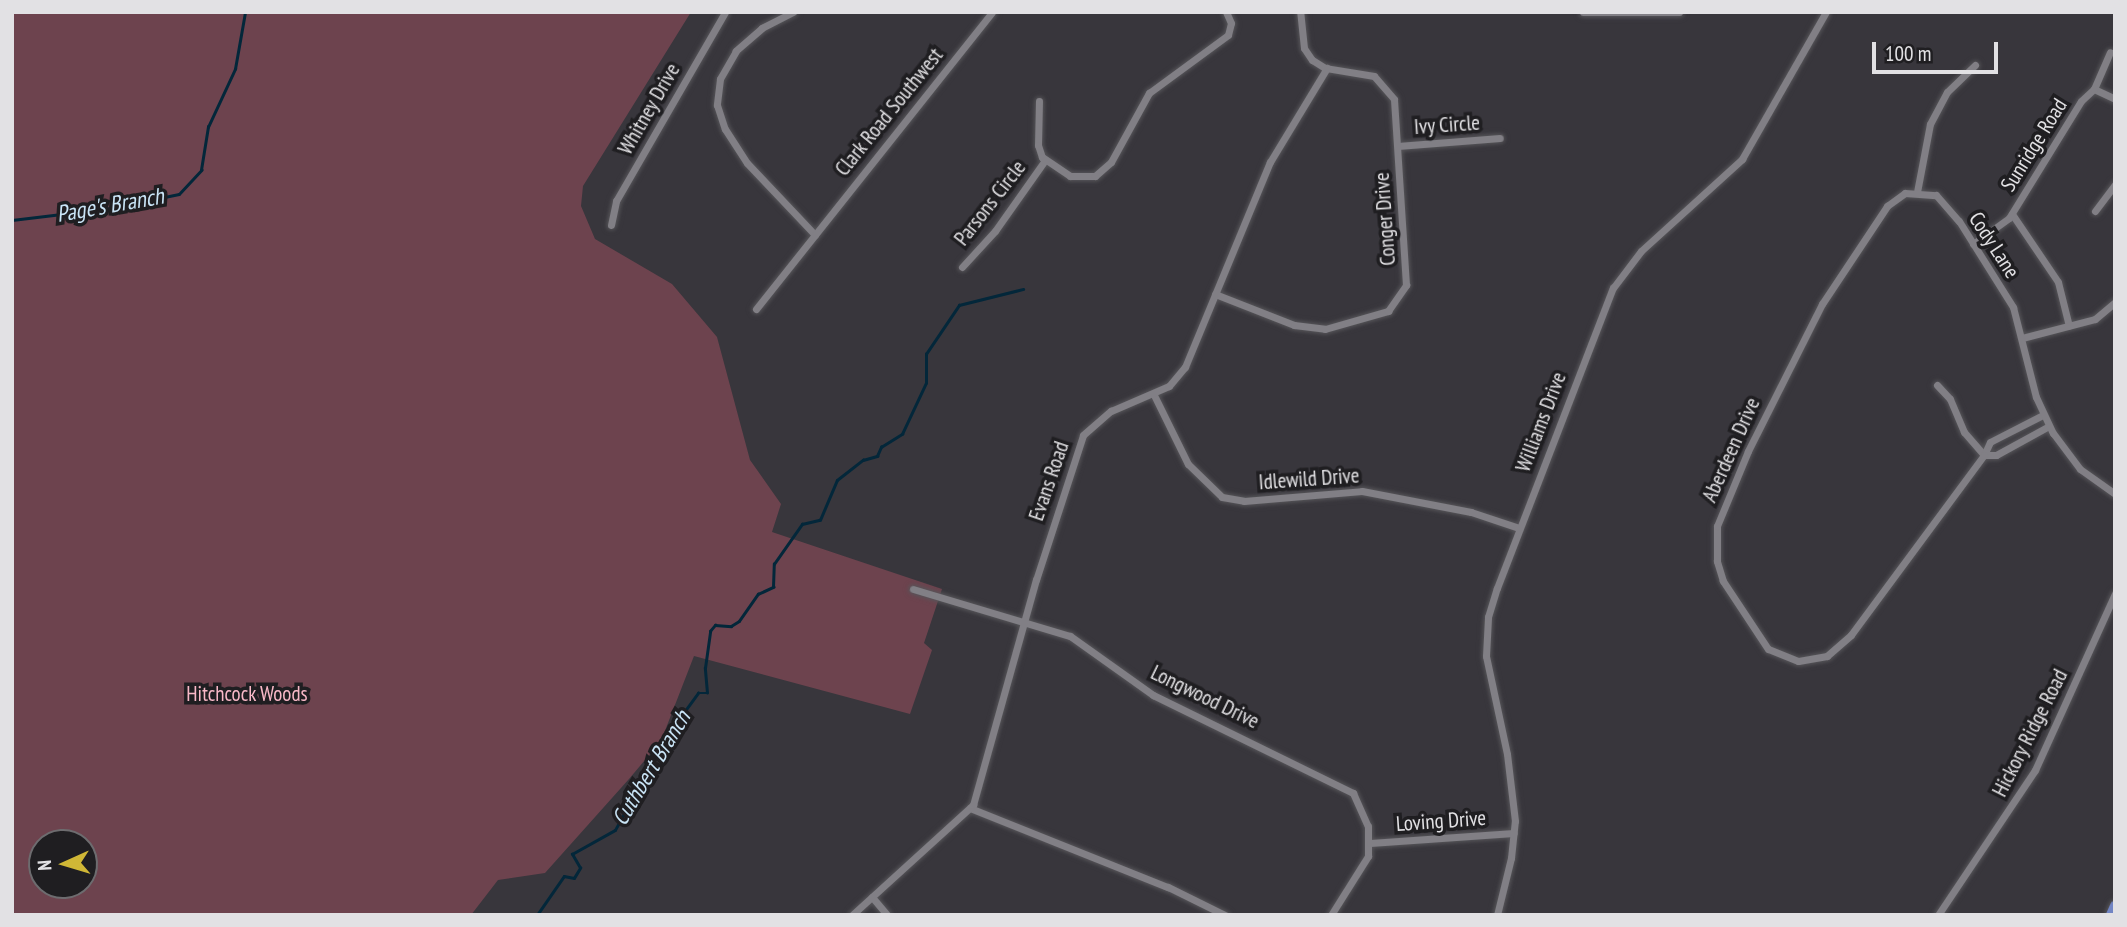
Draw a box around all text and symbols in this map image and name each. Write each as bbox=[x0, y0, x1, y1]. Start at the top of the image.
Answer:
scale bar bbox=[1875, 28, 2001, 72]
text: 100 m bbox=[1885, 40, 1931, 67]
street label: Clark Road Southwest bbox=[830, 43, 948, 181]
street label: Whitney Drive bbox=[613, 59, 685, 159]
street label: Sunridge Road bbox=[1996, 94, 2072, 196]
street label: Ivy Circle bbox=[1413, 110, 1481, 140]
street label: Parsons Circle bbox=[949, 155, 1031, 251]
street label: Conger Drive bbox=[1369, 172, 1401, 266]
water label: Page's Branch bbox=[54, 182, 166, 228]
street label: Cody Lane bbox=[1963, 207, 2025, 283]
street label: Williams Drive bbox=[1510, 369, 1572, 475]
street label: Aberdeen Drive bbox=[1697, 394, 1765, 506]
street label: Evans Road bbox=[1024, 438, 1074, 524]
street label: Idlewild Drive bbox=[1258, 463, 1360, 495]
street label: Longwood Drive bbox=[1147, 660, 1263, 734]
street label: Hickory Ridge Road bbox=[1987, 665, 2073, 801]
park label: Hitchcock Woods bbox=[186, 681, 308, 707]
water label: Cuthbert Branch bbox=[606, 706, 696, 830]
street label: Loving Drive bbox=[1395, 805, 1487, 837]
north arrow bbox=[28, 829, 98, 899]
text: N bbox=[32, 859, 56, 871]

